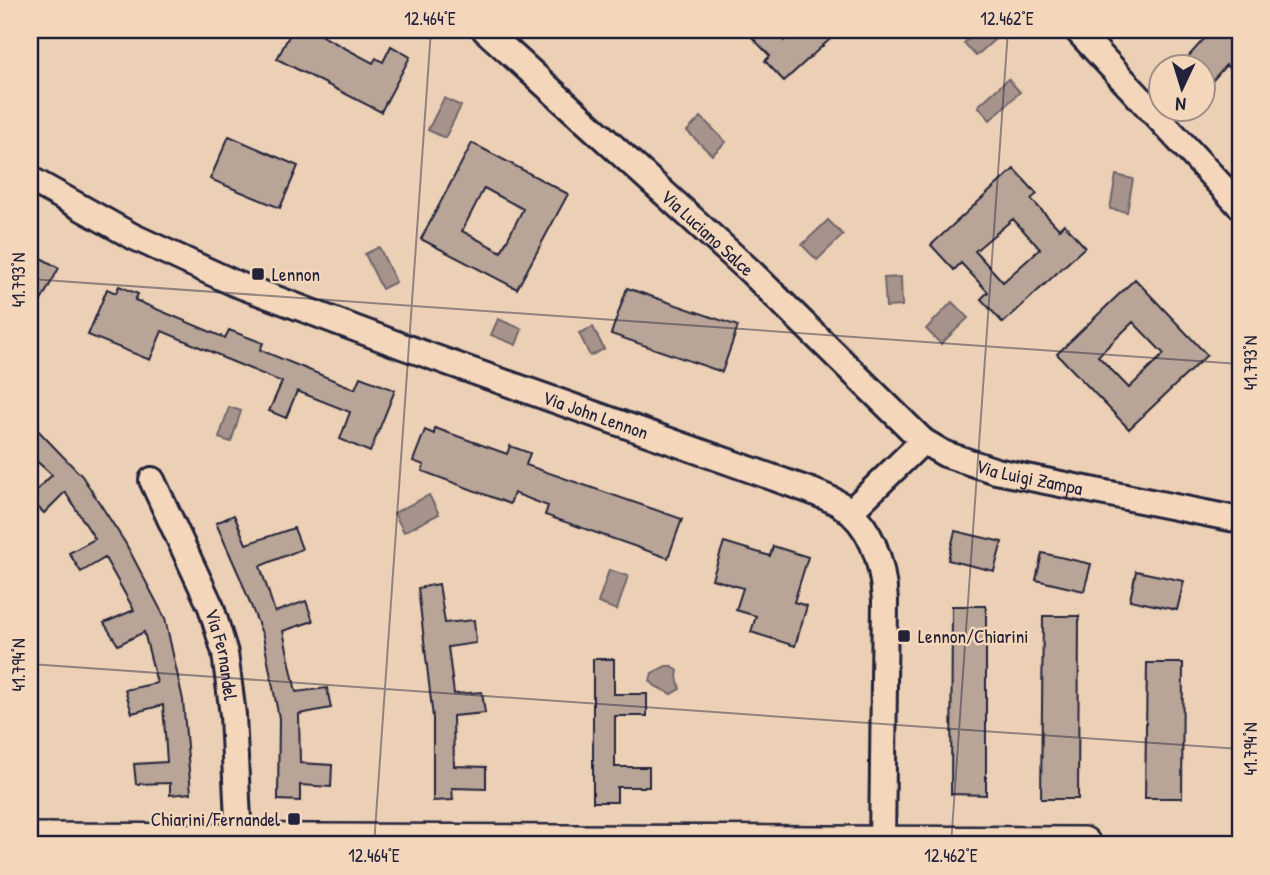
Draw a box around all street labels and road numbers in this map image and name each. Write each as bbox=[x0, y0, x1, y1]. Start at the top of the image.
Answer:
street label: Via Luciano Salce bbox=[655, 183, 760, 282]
street label: Via John Lennon bbox=[539, 384, 652, 445]
street label: Via Luigi Zampa bbox=[973, 452, 1085, 501]
street label: Via Fernandel bbox=[199, 605, 244, 703]

